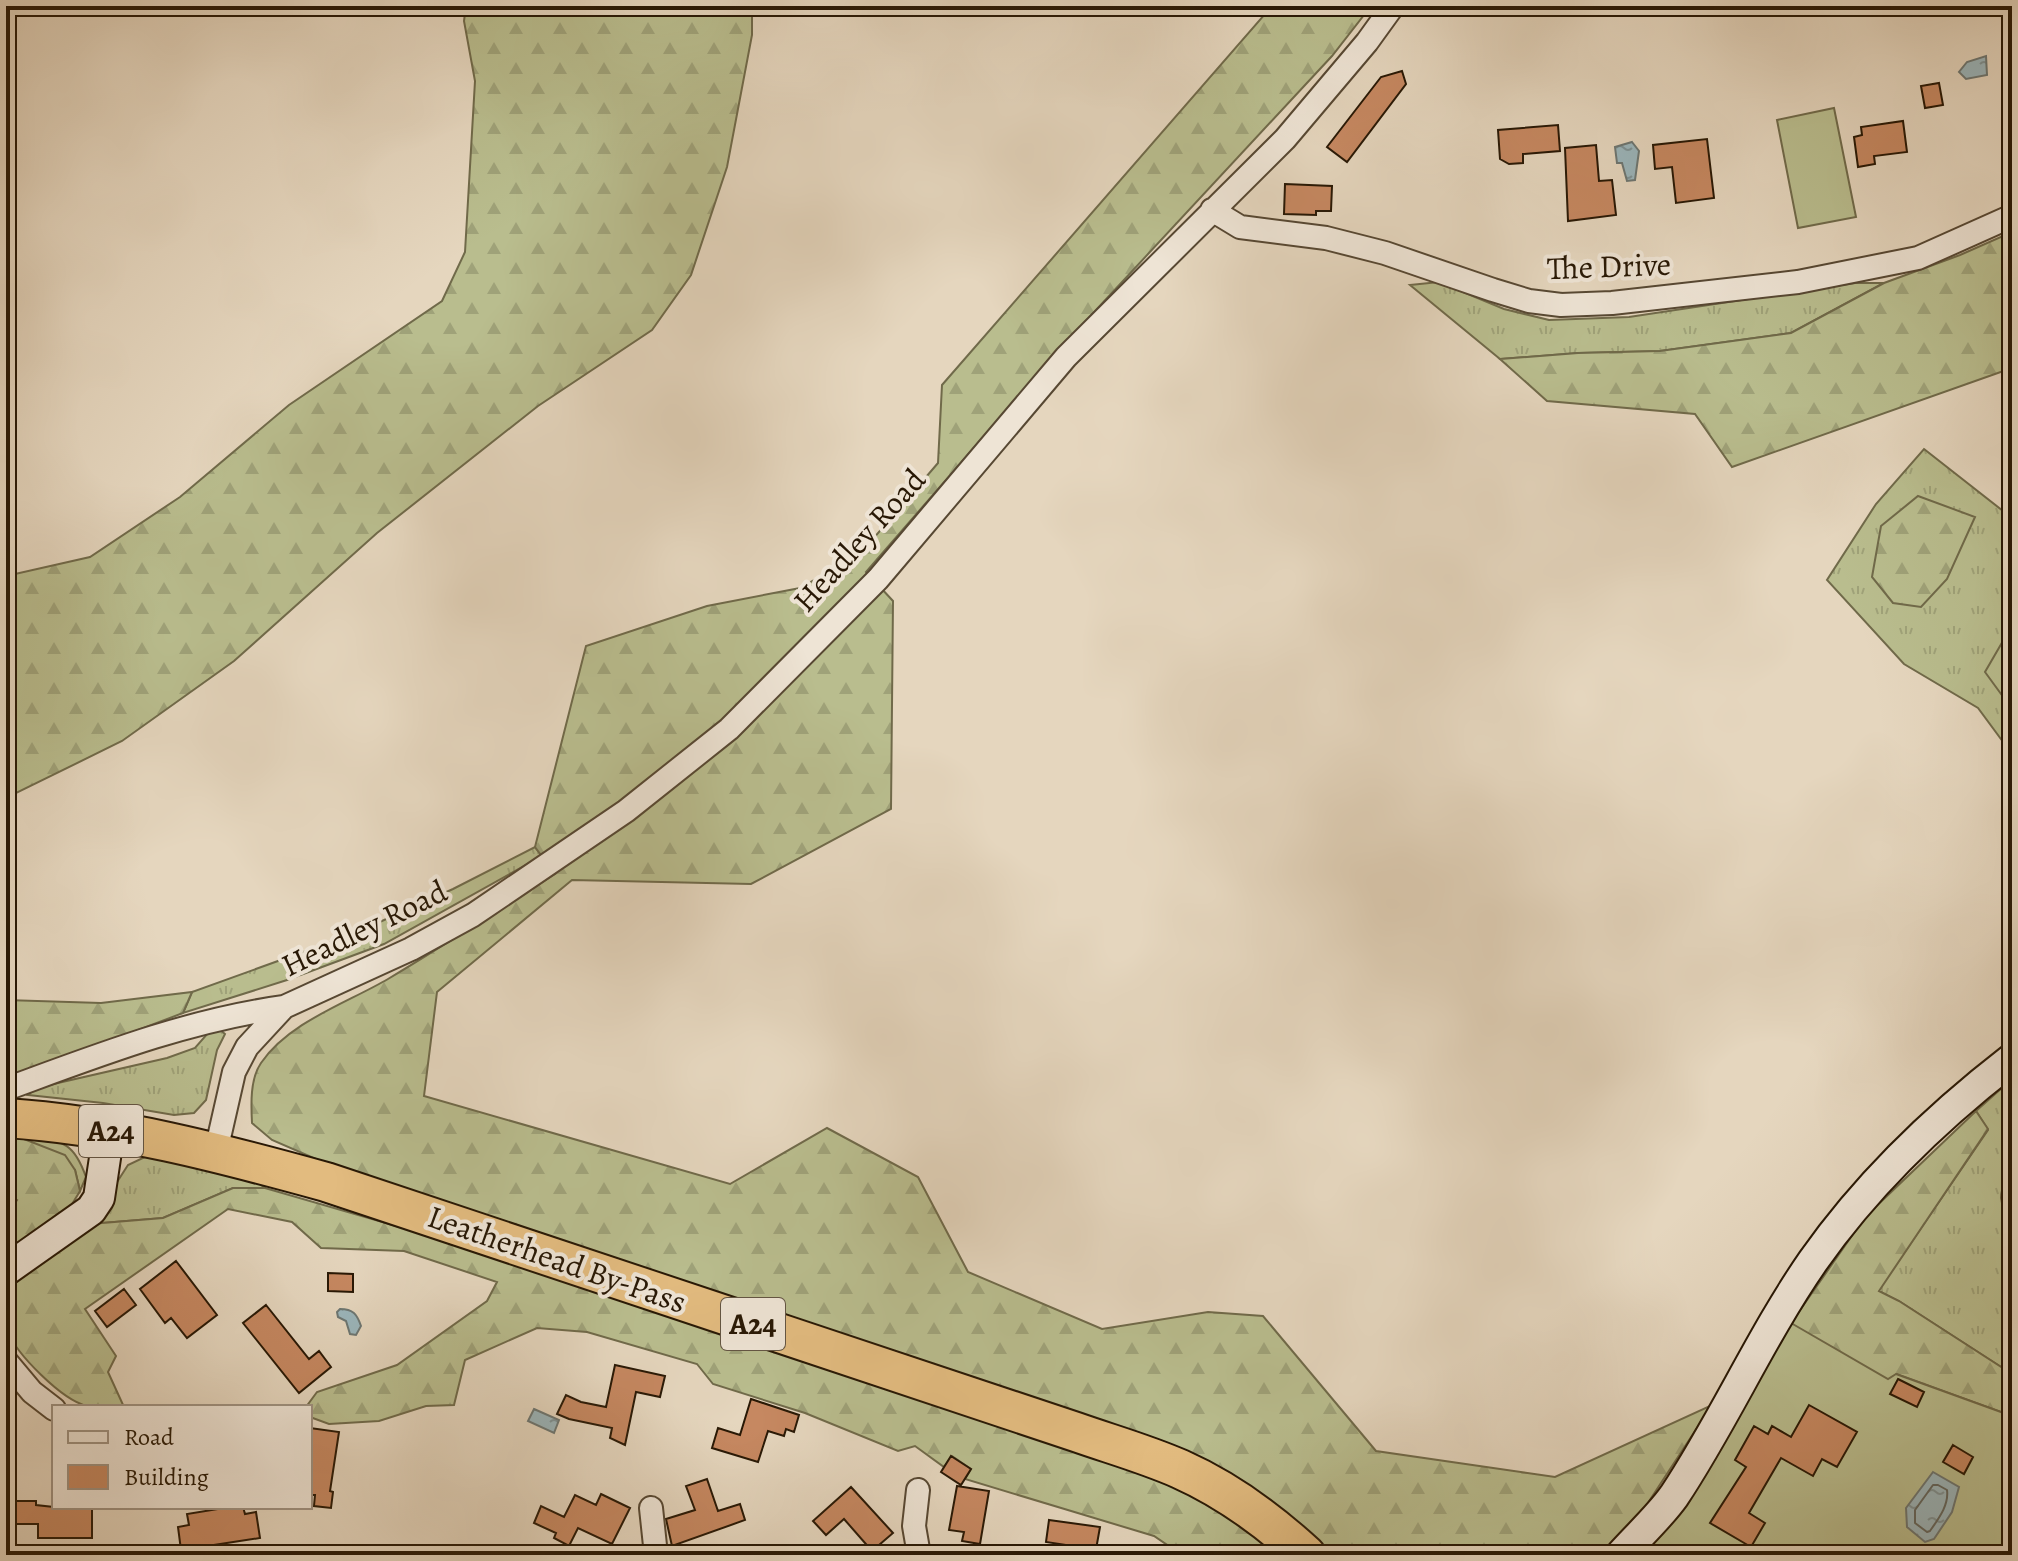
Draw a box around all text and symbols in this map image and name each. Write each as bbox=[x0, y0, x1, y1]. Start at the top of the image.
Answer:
street label: The Drive bbox=[1546, 242, 1672, 290]
street label: Headley Road bbox=[783, 458, 936, 621]
street label: Headley Road bbox=[274, 869, 455, 987]
road number: A24 bbox=[79, 1105, 143, 1157]
street label: Leatherhead By-Pass bbox=[422, 1194, 692, 1324]
road number: A24 bbox=[721, 1298, 785, 1350]
legend bbox=[52, 1405, 312, 1509]
text: Road bbox=[124, 1421, 174, 1453]
text: Building bbox=[124, 1461, 209, 1493]

